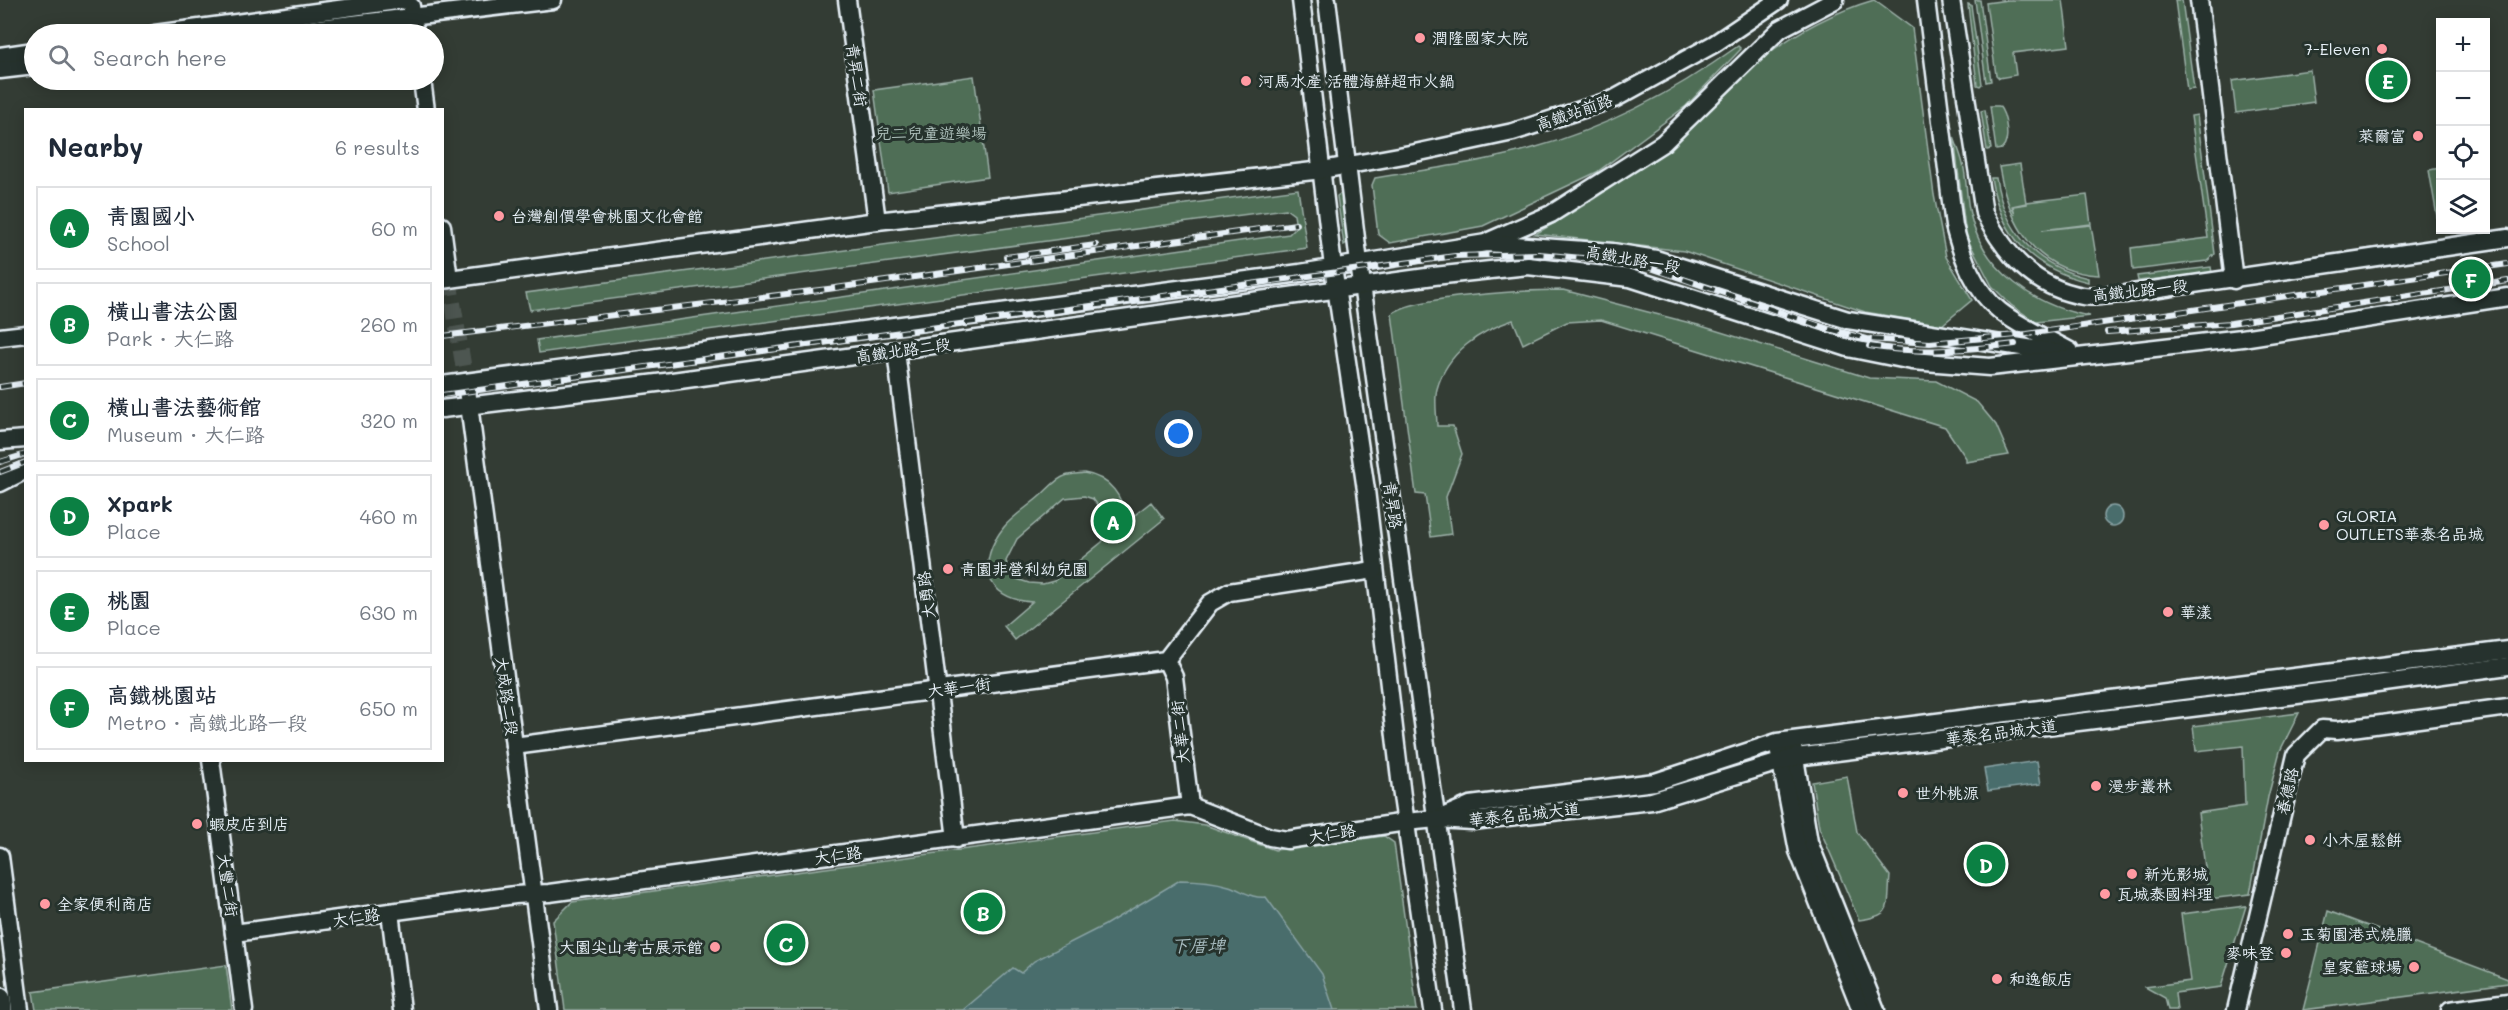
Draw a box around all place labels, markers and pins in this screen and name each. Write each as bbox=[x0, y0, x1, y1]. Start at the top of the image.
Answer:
place label: 潤隆國家大院 bbox=[1432, 27, 1528, 48]
marker: 潤隆國家大院 bbox=[1413, 31, 1427, 45]
place label: 7-Eleven bbox=[2304, 38, 2370, 59]
marker: 7-Eleven bbox=[2375, 42, 2389, 56]
pin: E bbox=[2368, 58, 2408, 103]
place label: 河馬水產 活體海鮮超市火鍋 bbox=[1258, 70, 1455, 91]
marker: 河馬水產 活體海鮮超市火鍋 bbox=[1239, 74, 1253, 88]
place label: 萊爾富 bbox=[2358, 125, 2406, 146]
marker: 萊爾富 bbox=[2411, 129, 2425, 143]
place label: 台灣創價學會桃園文化會館 bbox=[511, 205, 703, 226]
marker: 台灣創價學會桃園文化會館 bbox=[492, 209, 506, 223]
pin: F bbox=[2452, 256, 2490, 302]
pin: A bbox=[1094, 498, 1132, 544]
place label: GLORIA OUTLETS華泰名品城 bbox=[2336, 505, 2484, 544]
marker: GLORIA OUTLETS華泰名品城 bbox=[2317, 518, 2331, 532]
place label: 青園非營利幼兒園 bbox=[960, 558, 1088, 579]
marker: 青園非營利幼兒園 bbox=[941, 562, 955, 576]
place label: 華漾 bbox=[2180, 601, 2212, 622]
marker: 華漾 bbox=[2161, 605, 2175, 619]
place label: 漫步叢林 bbox=[2108, 775, 2172, 796]
marker: 漫步叢林 bbox=[2089, 779, 2103, 793]
place label: 世外桃源 bbox=[1915, 782, 1979, 803]
marker: 世外桃源 bbox=[1896, 786, 1910, 800]
place label: 蝦皮店到店 bbox=[209, 813, 289, 834]
marker: 蝦皮店到店 bbox=[190, 817, 204, 831]
place label: 小木屋鬆餅 bbox=[2322, 829, 2402, 850]
marker: 小木屋鬆餅 bbox=[2303, 833, 2317, 847]
pin: D bbox=[1966, 842, 2006, 886]
place label: 新光影城 bbox=[2144, 863, 2208, 884]
marker: 新光影城 bbox=[2125, 867, 2139, 881]
place label: 瓦城泰國料理 bbox=[2117, 883, 2213, 904]
marker: 瓦城泰國料理 bbox=[2098, 887, 2112, 901]
pin: B bbox=[964, 890, 1002, 934]
place label: 全家便利商店 bbox=[57, 893, 153, 914]
marker: 全家便利商店 bbox=[38, 897, 52, 911]
pin: C bbox=[766, 920, 806, 966]
place label: 玉菊園港式燒臘 bbox=[2300, 923, 2412, 944]
marker: 玉菊園港式燒臘 bbox=[2281, 927, 2295, 941]
place label: 大園尖山考古展示館 bbox=[559, 936, 703, 957]
marker: 大園尖山考古展示館 bbox=[708, 940, 722, 954]
place label: 麥味登 bbox=[2226, 942, 2274, 963]
marker: 麥味登 bbox=[2279, 946, 2293, 960]
place label: 皇家籃球場 bbox=[2322, 956, 2402, 977]
marker: 皇家籃球場 bbox=[2407, 960, 2421, 974]
place label: 和逸飯店 bbox=[2009, 968, 2073, 989]
marker: 和逸飯店 bbox=[1990, 972, 2004, 986]

